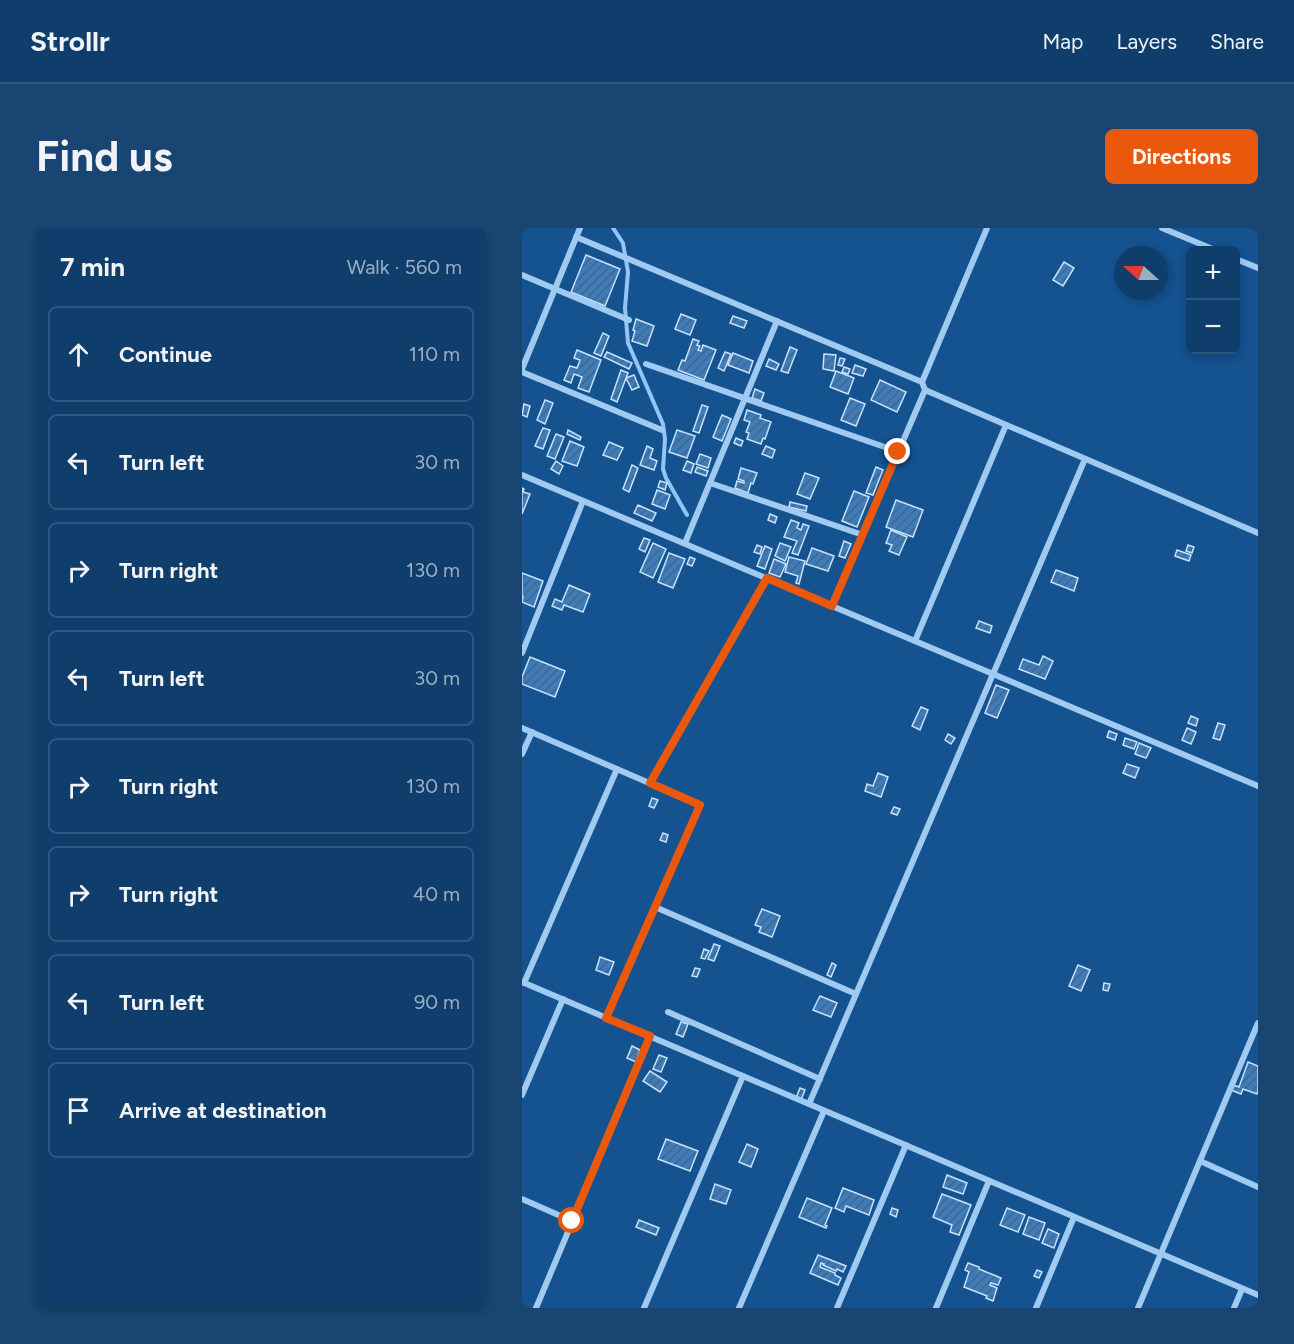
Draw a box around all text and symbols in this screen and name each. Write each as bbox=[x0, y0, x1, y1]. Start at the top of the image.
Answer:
text: Strollr bbox=[30, 24, 110, 58]
text: Map bbox=[1043, 29, 1083, 54]
text: Layers bbox=[1116, 29, 1177, 54]
text: Share bbox=[1210, 29, 1264, 54]
button: Directions bbox=[1105, 129, 1258, 184]
text: Find us bbox=[36, 131, 173, 182]
north arrow bbox=[1114, 246, 1168, 300]
map controls bbox=[1186, 246, 1240, 354]
button: + bbox=[1186, 246, 1240, 300]
text: 7 min bbox=[60, 251, 125, 283]
text: Walk · 560 m bbox=[347, 255, 462, 279]
button: − bbox=[1186, 300, 1240, 354]
icon: ahead bbox=[62, 338, 95, 371]
text: Continue bbox=[119, 341, 212, 368]
text: 110 m bbox=[409, 342, 460, 366]
route end bbox=[884, 438, 910, 464]
icon: left bbox=[62, 446, 95, 479]
text: Turn left bbox=[119, 449, 205, 476]
text: 30 m bbox=[414, 450, 460, 474]
icon: right bbox=[62, 554, 95, 587]
text: Turn right bbox=[119, 557, 218, 584]
text: 130 m bbox=[406, 558, 460, 582]
icon: left bbox=[62, 662, 95, 695]
text: Turn left bbox=[119, 665, 205, 692]
text: 30 m bbox=[414, 666, 460, 690]
icon: right bbox=[62, 770, 95, 803]
text: Turn right bbox=[119, 773, 218, 800]
text: 130 m bbox=[406, 774, 460, 798]
icon: right bbox=[62, 878, 95, 911]
text: Turn right bbox=[119, 881, 218, 908]
text: 40 m bbox=[413, 882, 460, 906]
icon: left bbox=[62, 986, 95, 1019]
text: Turn left bbox=[119, 989, 205, 1016]
text: 90 m bbox=[414, 990, 460, 1014]
icon: arrive bbox=[62, 1094, 95, 1127]
text: Arrive at destination bbox=[119, 1097, 327, 1124]
route start bbox=[558, 1207, 584, 1233]

